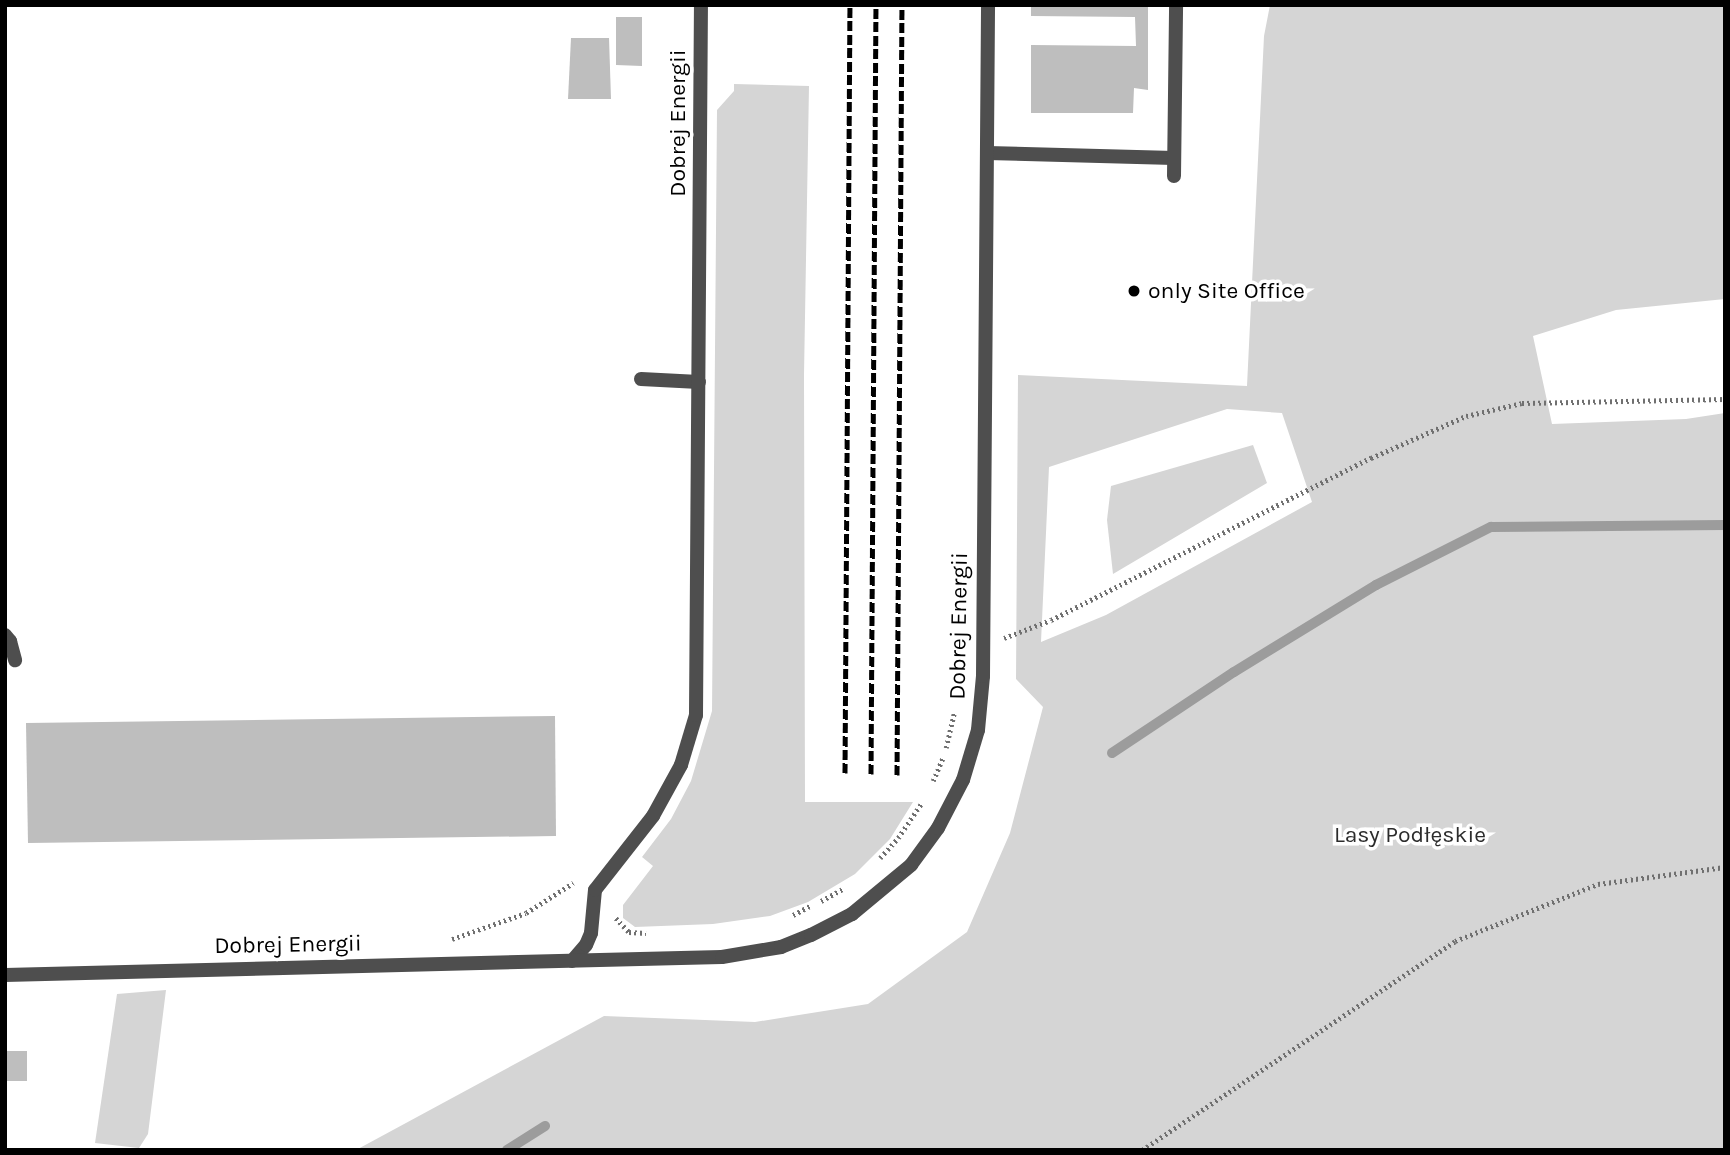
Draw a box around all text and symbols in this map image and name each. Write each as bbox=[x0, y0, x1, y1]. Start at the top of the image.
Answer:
street label: Dobrej Energii bbox=[664, 49, 692, 197]
place label: only Site Office bbox=[1148, 277, 1305, 305]
marker: only Site Office bbox=[1126, 283, 1142, 299]
street label: Dobrej Energii bbox=[944, 552, 974, 700]
park label: Lasy Podłęskie bbox=[1334, 821, 1486, 849]
street label: Dobrej Energii bbox=[214, 930, 362, 960]

